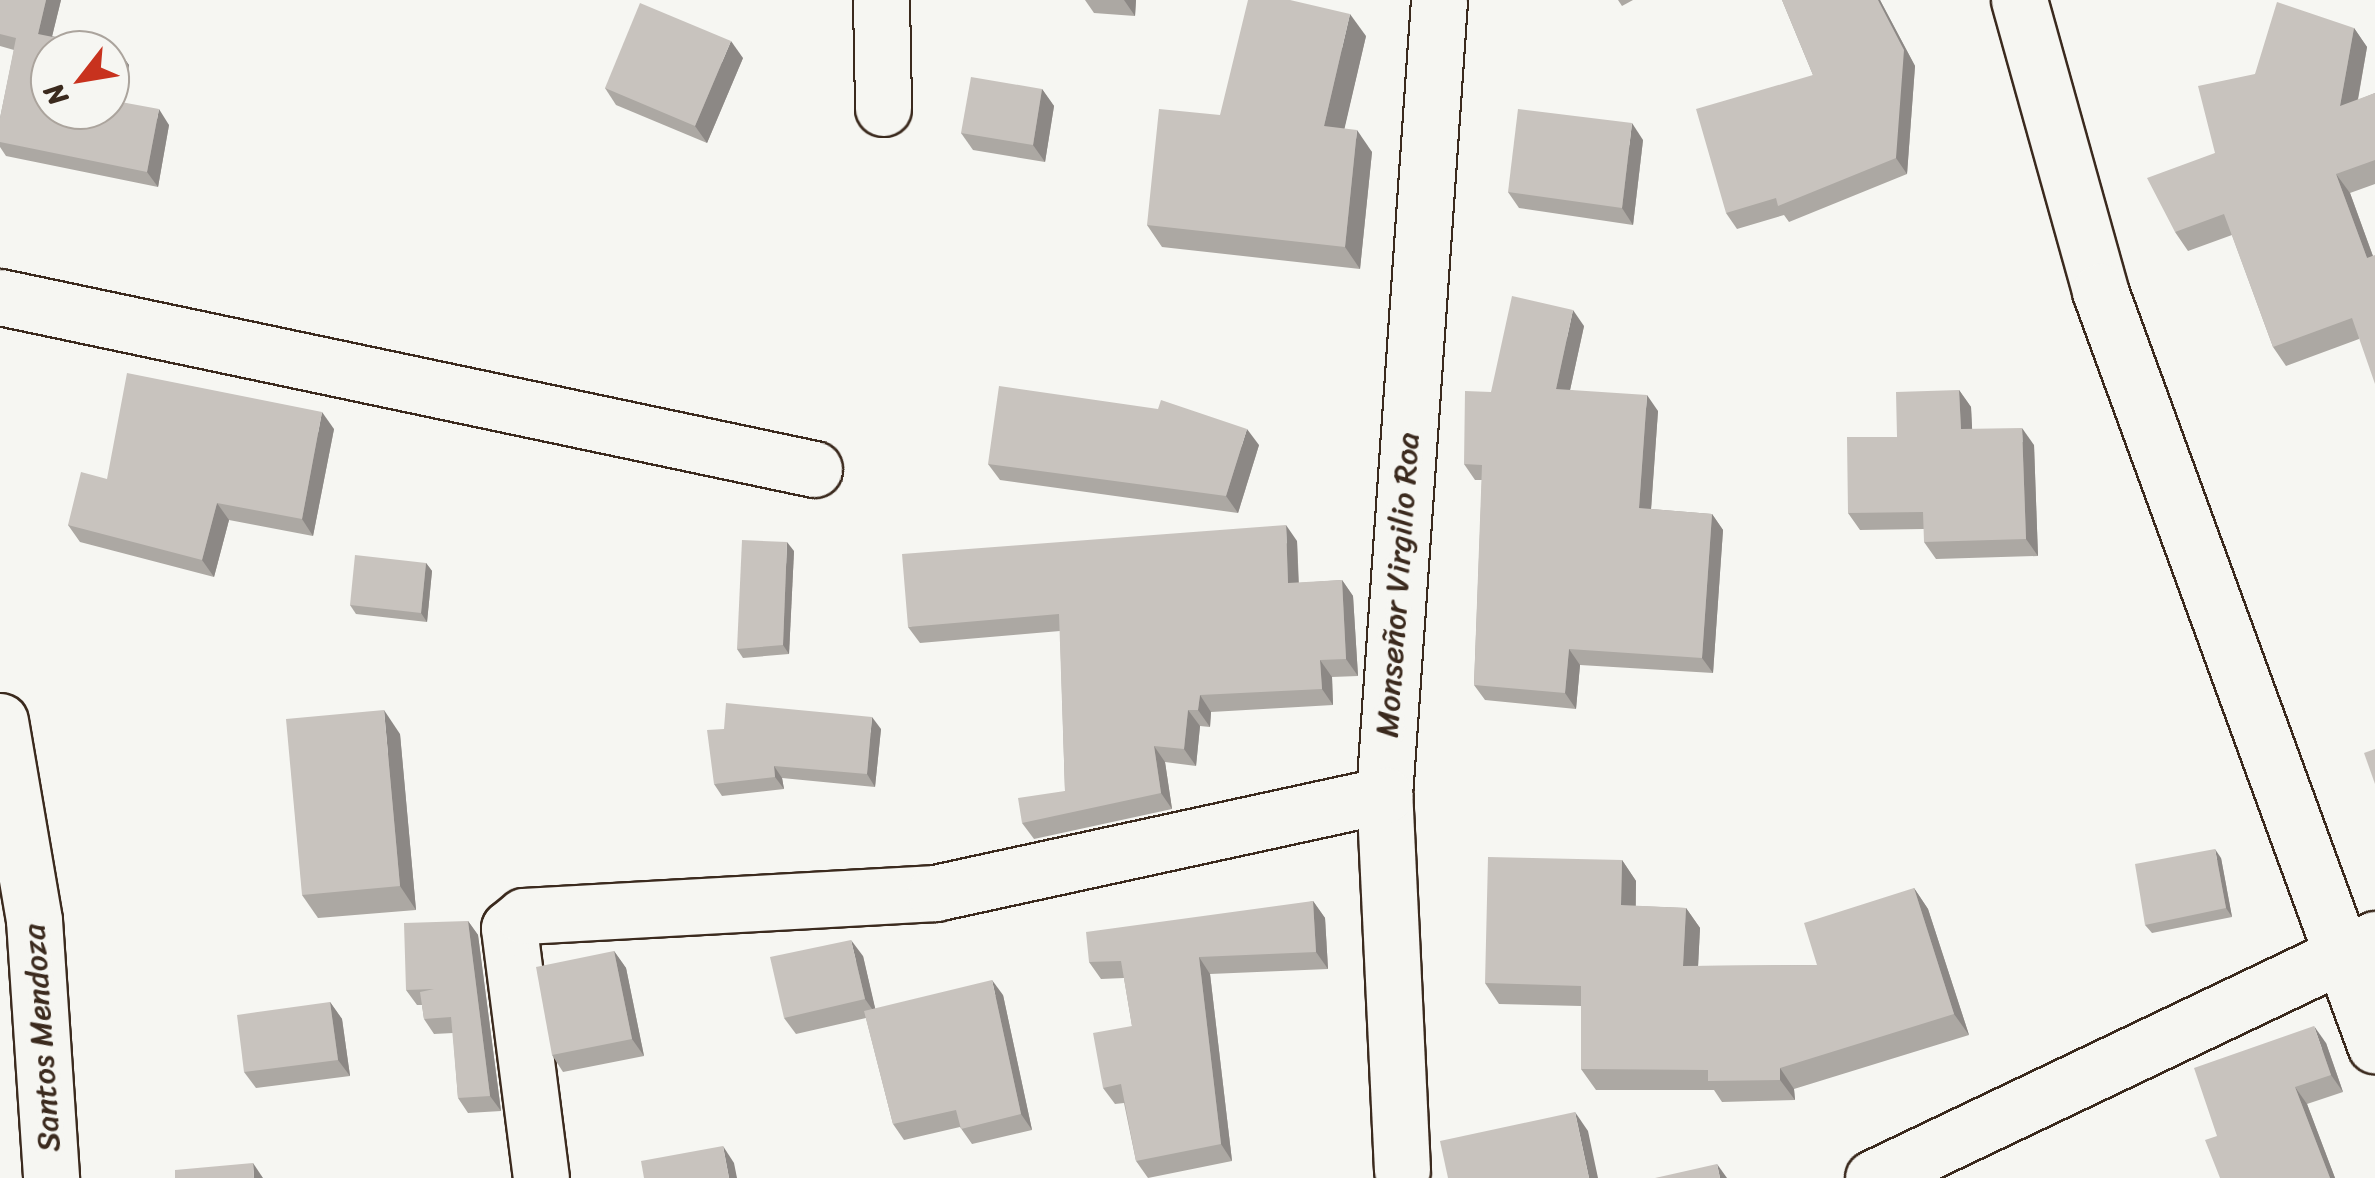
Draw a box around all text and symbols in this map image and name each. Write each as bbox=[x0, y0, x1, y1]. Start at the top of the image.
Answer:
north arrow bbox=[30, 30, 130, 130]
text: N bbox=[30, 74, 82, 116]
street label: Monseñor Virgilio Roa bbox=[1368, 431, 1428, 739]
street label: Santos Mendoza bbox=[15, 922, 69, 1154]

